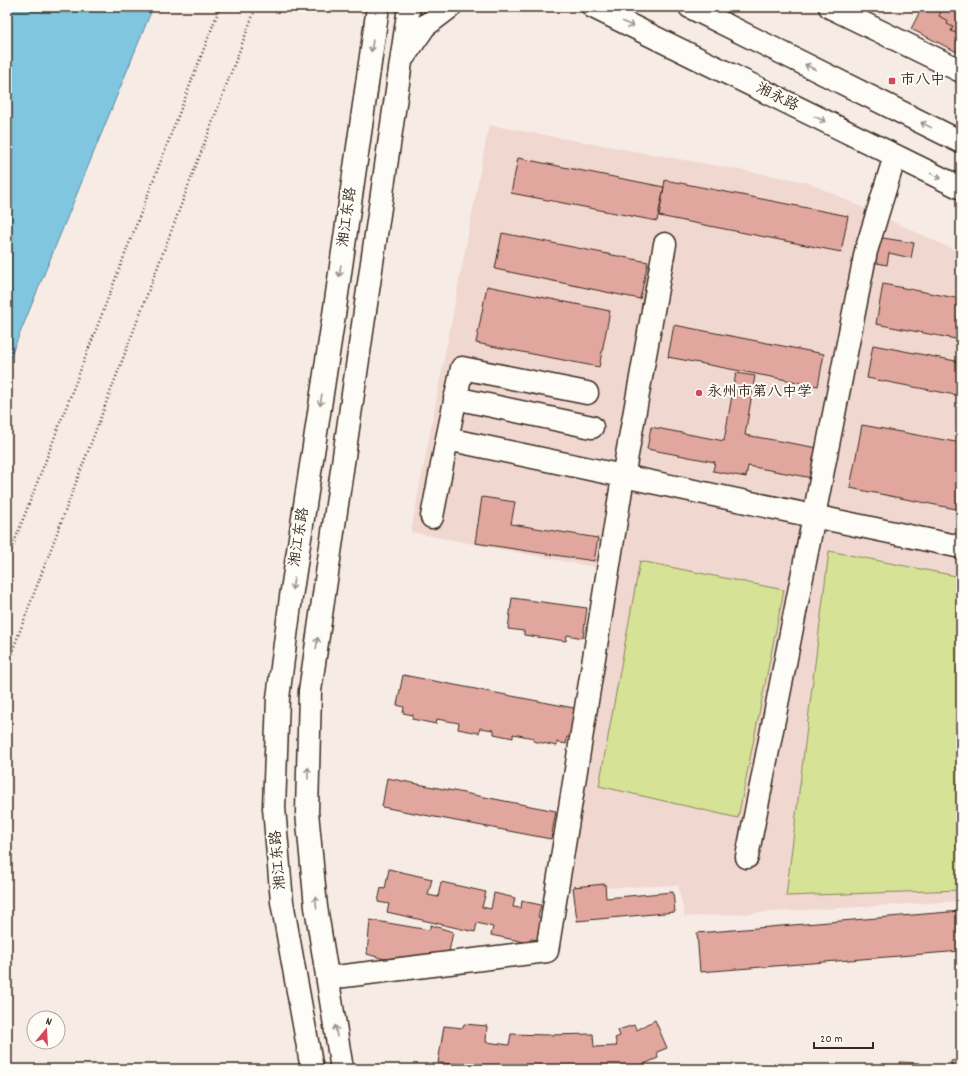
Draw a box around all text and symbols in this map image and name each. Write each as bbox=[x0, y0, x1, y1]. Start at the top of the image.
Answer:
one-way arrow bbox=[621, 21, 633, 28]
one-way arrow bbox=[368, 39, 376, 52]
one-way arrow bbox=[804, 62, 816, 70]
place label: 市八中 bbox=[900, 70, 945, 92]
marker: 市八中 bbox=[887, 76, 897, 86]
street label: 湘永路 bbox=[752, 78, 802, 118]
one-way arrow bbox=[813, 116, 825, 123]
one-way arrow bbox=[920, 120, 932, 128]
one-way arrow bbox=[930, 173, 942, 180]
street label: 湘江东路 bbox=[333, 186, 363, 248]
one-way arrow bbox=[336, 264, 344, 277]
place label: 永州市第八中学 bbox=[707, 382, 812, 404]
marker: 永州市第八中学 bbox=[694, 388, 704, 398]
one-way arrow bbox=[317, 393, 325, 406]
street label: 湘江东路 bbox=[284, 506, 316, 568]
one-way arrow bbox=[289, 577, 297, 590]
one-way arrow bbox=[313, 637, 321, 650]
one-way arrow bbox=[304, 767, 312, 780]
street label: 湘江东路 bbox=[265, 829, 293, 891]
one-way arrow bbox=[312, 896, 320, 909]
north arrow bbox=[26, 1010, 66, 1050]
text: N bbox=[43, 1014, 54, 1031]
one-way arrow bbox=[332, 1024, 340, 1037]
scale bar bbox=[814, 1024, 873, 1050]
text: 20 m bbox=[820, 1031, 843, 1048]

